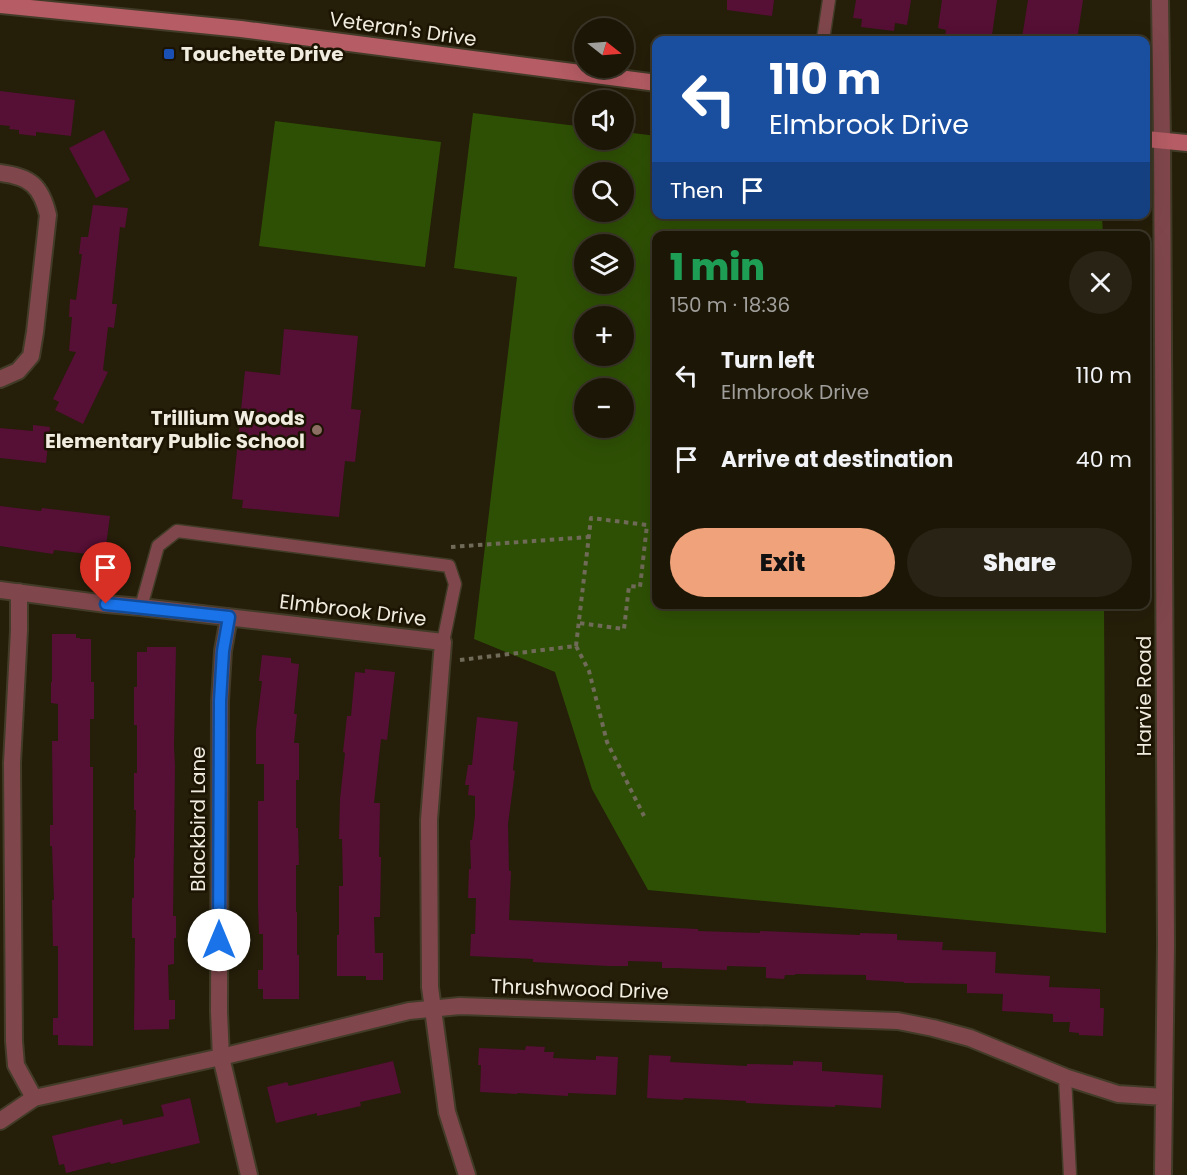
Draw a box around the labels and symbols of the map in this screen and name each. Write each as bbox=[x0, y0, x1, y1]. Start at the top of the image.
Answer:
street label: Veteran's Drive bbox=[328, 5, 478, 53]
north arrow bbox=[574, 18, 634, 78]
place label: Touchette Drive bbox=[181, 40, 344, 68]
marker: Touchette Drive bbox=[162, 47, 176, 61]
place label: Trillium Woods Elementary Public School bbox=[45, 404, 305, 455]
marker: Trillium Woods Elementary Public School bbox=[310, 423, 324, 437]
pin bbox=[80, 542, 131, 604]
street label: Elmbrook Drive bbox=[278, 587, 428, 633]
street label: Harvie Road bbox=[1130, 636, 1158, 756]
street label: Blackbird Lane bbox=[184, 746, 212, 892]
position arrow bbox=[187, 908, 251, 972]
street label: Thrushwood Drive bbox=[491, 972, 669, 1006]

